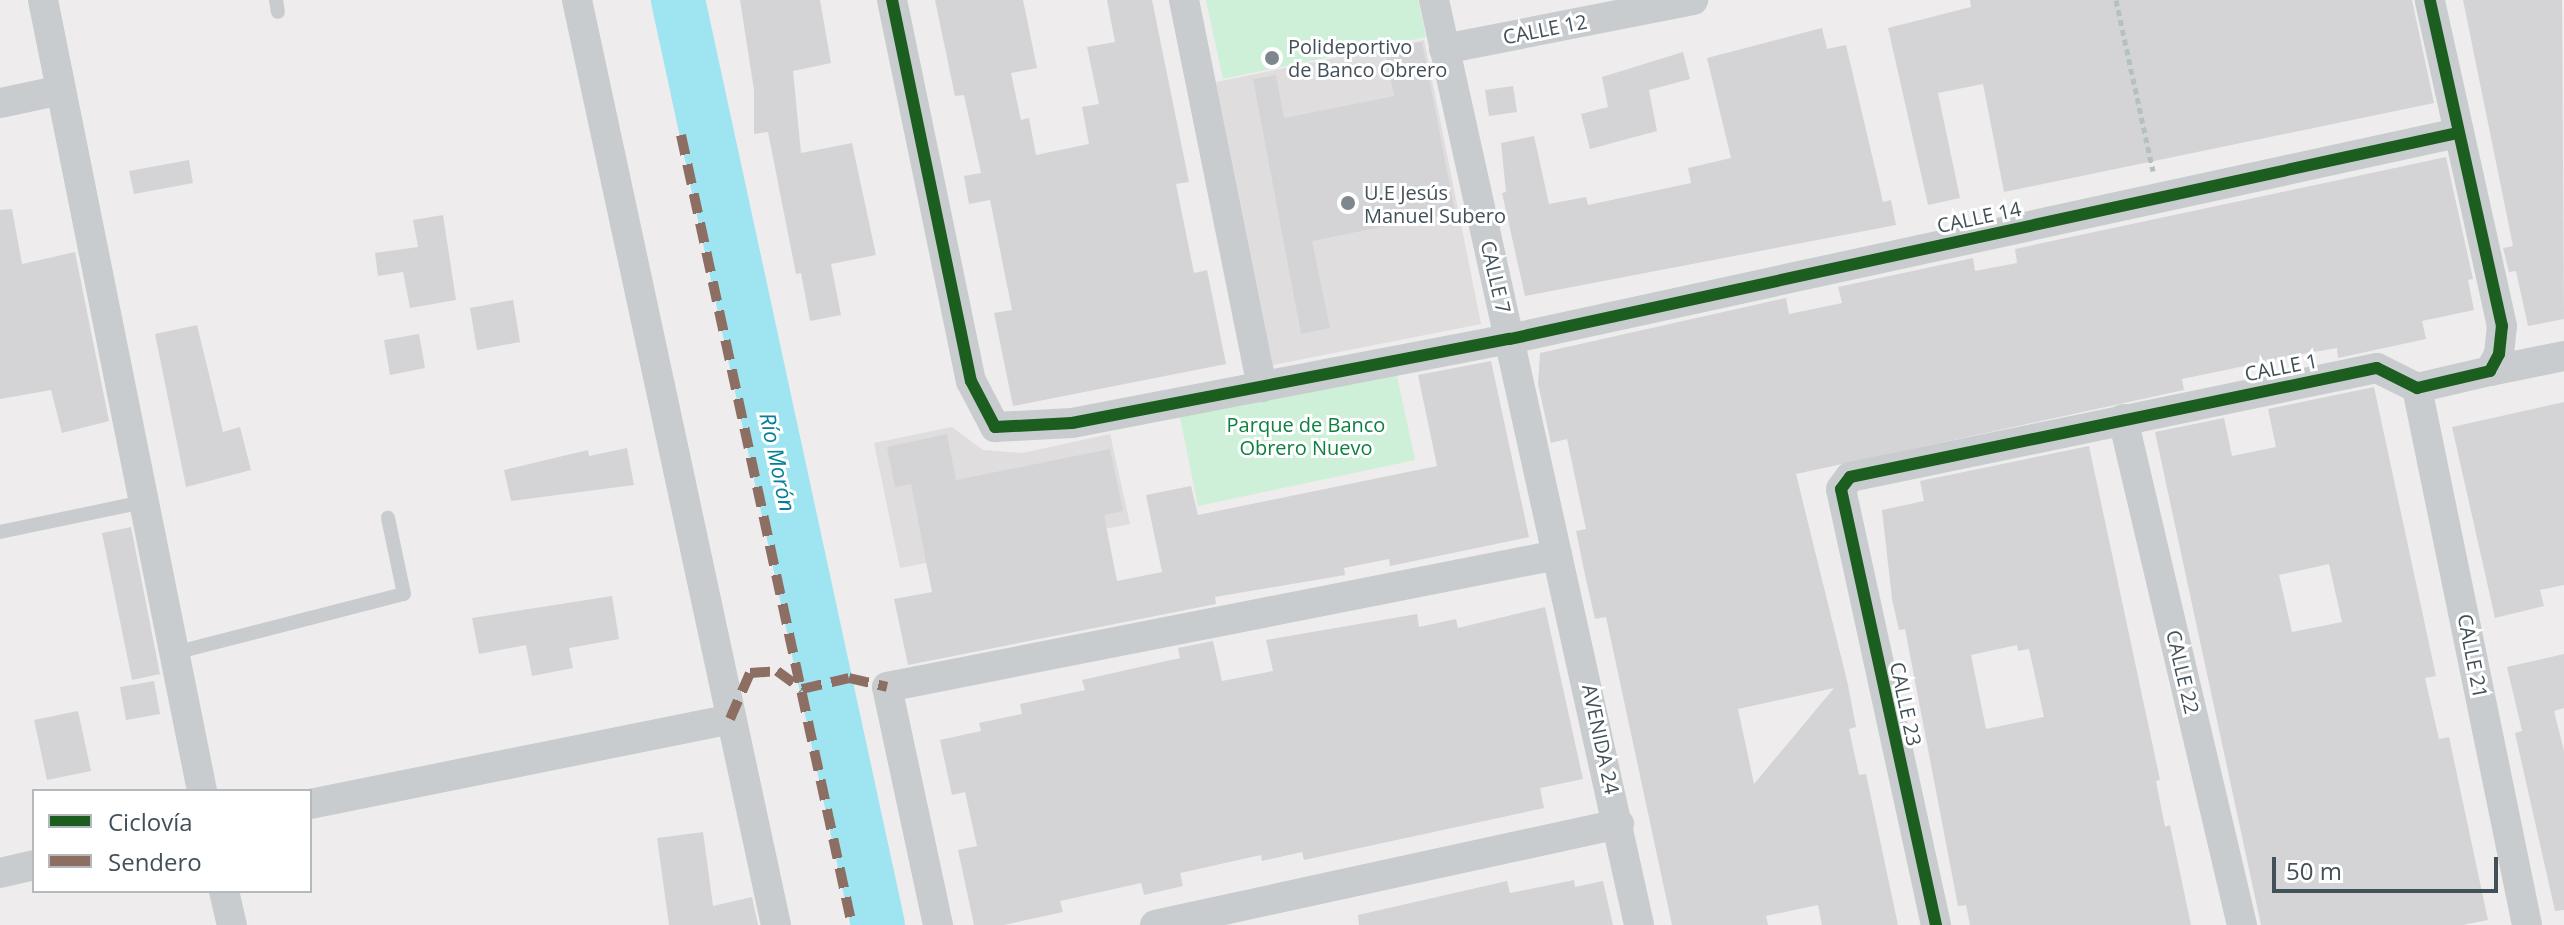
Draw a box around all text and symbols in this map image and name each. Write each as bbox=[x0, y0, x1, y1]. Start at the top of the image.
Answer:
street label: CALLE 12 bbox=[1501, 9, 1589, 49]
place label: Polideportivo de Banco Obrero bbox=[1288, 34, 1447, 81]
marker: Polideportivo de Banco Obrero bbox=[1263, 49, 1281, 67]
place label: U.E Jesús Manuel Subero bbox=[1364, 180, 1506, 227]
marker: U.E Jesús Manuel Subero bbox=[1339, 194, 1357, 212]
street label: CALLE 14 bbox=[1935, 196, 2023, 238]
street label: CALLE 7 bbox=[1476, 238, 1516, 316]
street label: CALLE 1 bbox=[2242, 348, 2320, 386]
water label: Río Morón bbox=[755, 410, 801, 514]
park label: Parque de Banco Obrero Nuevo bbox=[1227, 413, 1385, 460]
street label: CALLE 21 bbox=[2453, 612, 2493, 700]
street label: CALLE 22 bbox=[2162, 628, 2204, 716]
street label: CALLE 23 bbox=[1885, 660, 1927, 748]
street label: AVENIDA 24 bbox=[1578, 682, 1624, 796]
legend bbox=[32, 789, 312, 893]
text: Ciclovía bbox=[108, 805, 193, 838]
scale bar bbox=[2276, 841, 2502, 891]
text: Sendero bbox=[108, 845, 202, 878]
text: 50 m bbox=[2286, 854, 2342, 887]

